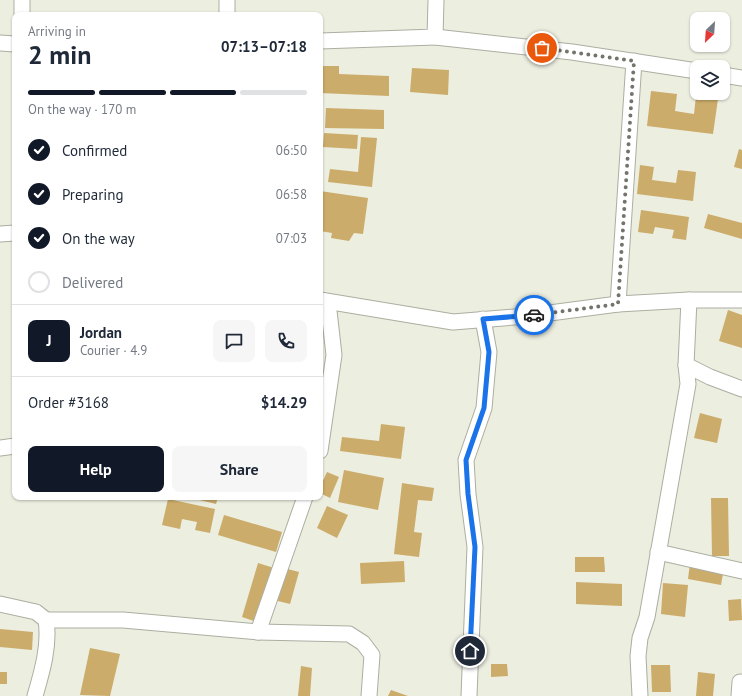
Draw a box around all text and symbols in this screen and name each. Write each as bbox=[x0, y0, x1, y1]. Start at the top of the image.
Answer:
north arrow bbox=[690, 12, 730, 52]
map controls bbox=[690, 12, 730, 100]
text: Arriving in bbox=[28, 23, 86, 40]
pin bbox=[525, 31, 559, 65]
text: 07:13–07:18 bbox=[221, 37, 307, 56]
icon: bag bbox=[531, 37, 553, 59]
text: 2 min bbox=[28, 38, 91, 71]
button: layers bbox=[690, 60, 730, 100]
text: On the way · 170 m bbox=[28, 101, 136, 118]
icon: check bbox=[28, 139, 50, 161]
text: Confirmed bbox=[62, 141, 127, 160]
text: 06:50 bbox=[276, 142, 307, 159]
icon: check bbox=[28, 183, 50, 205]
text: Preparing bbox=[62, 185, 124, 204]
text: 06:58 bbox=[276, 186, 307, 203]
icon: check bbox=[28, 227, 50, 249]
text: On the way bbox=[62, 229, 135, 248]
text: 07:03 bbox=[276, 230, 307, 247]
text: Delivered bbox=[62, 273, 123, 292]
courier bbox=[514, 295, 554, 335]
icon: car bbox=[523, 304, 545, 326]
button: chat bbox=[213, 320, 255, 362]
button: phone bbox=[265, 320, 307, 362]
text: Jordan bbox=[80, 323, 122, 342]
text: J bbox=[46, 331, 52, 350]
text: Courier · 4.9 bbox=[80, 342, 147, 359]
text: Order #3168 bbox=[28, 393, 109, 412]
text: $14.29 bbox=[261, 393, 307, 412]
button: Help bbox=[28, 446, 164, 492]
button: Share bbox=[172, 446, 307, 492]
pin bbox=[453, 634, 487, 668]
icon: home bbox=[459, 640, 481, 662]

